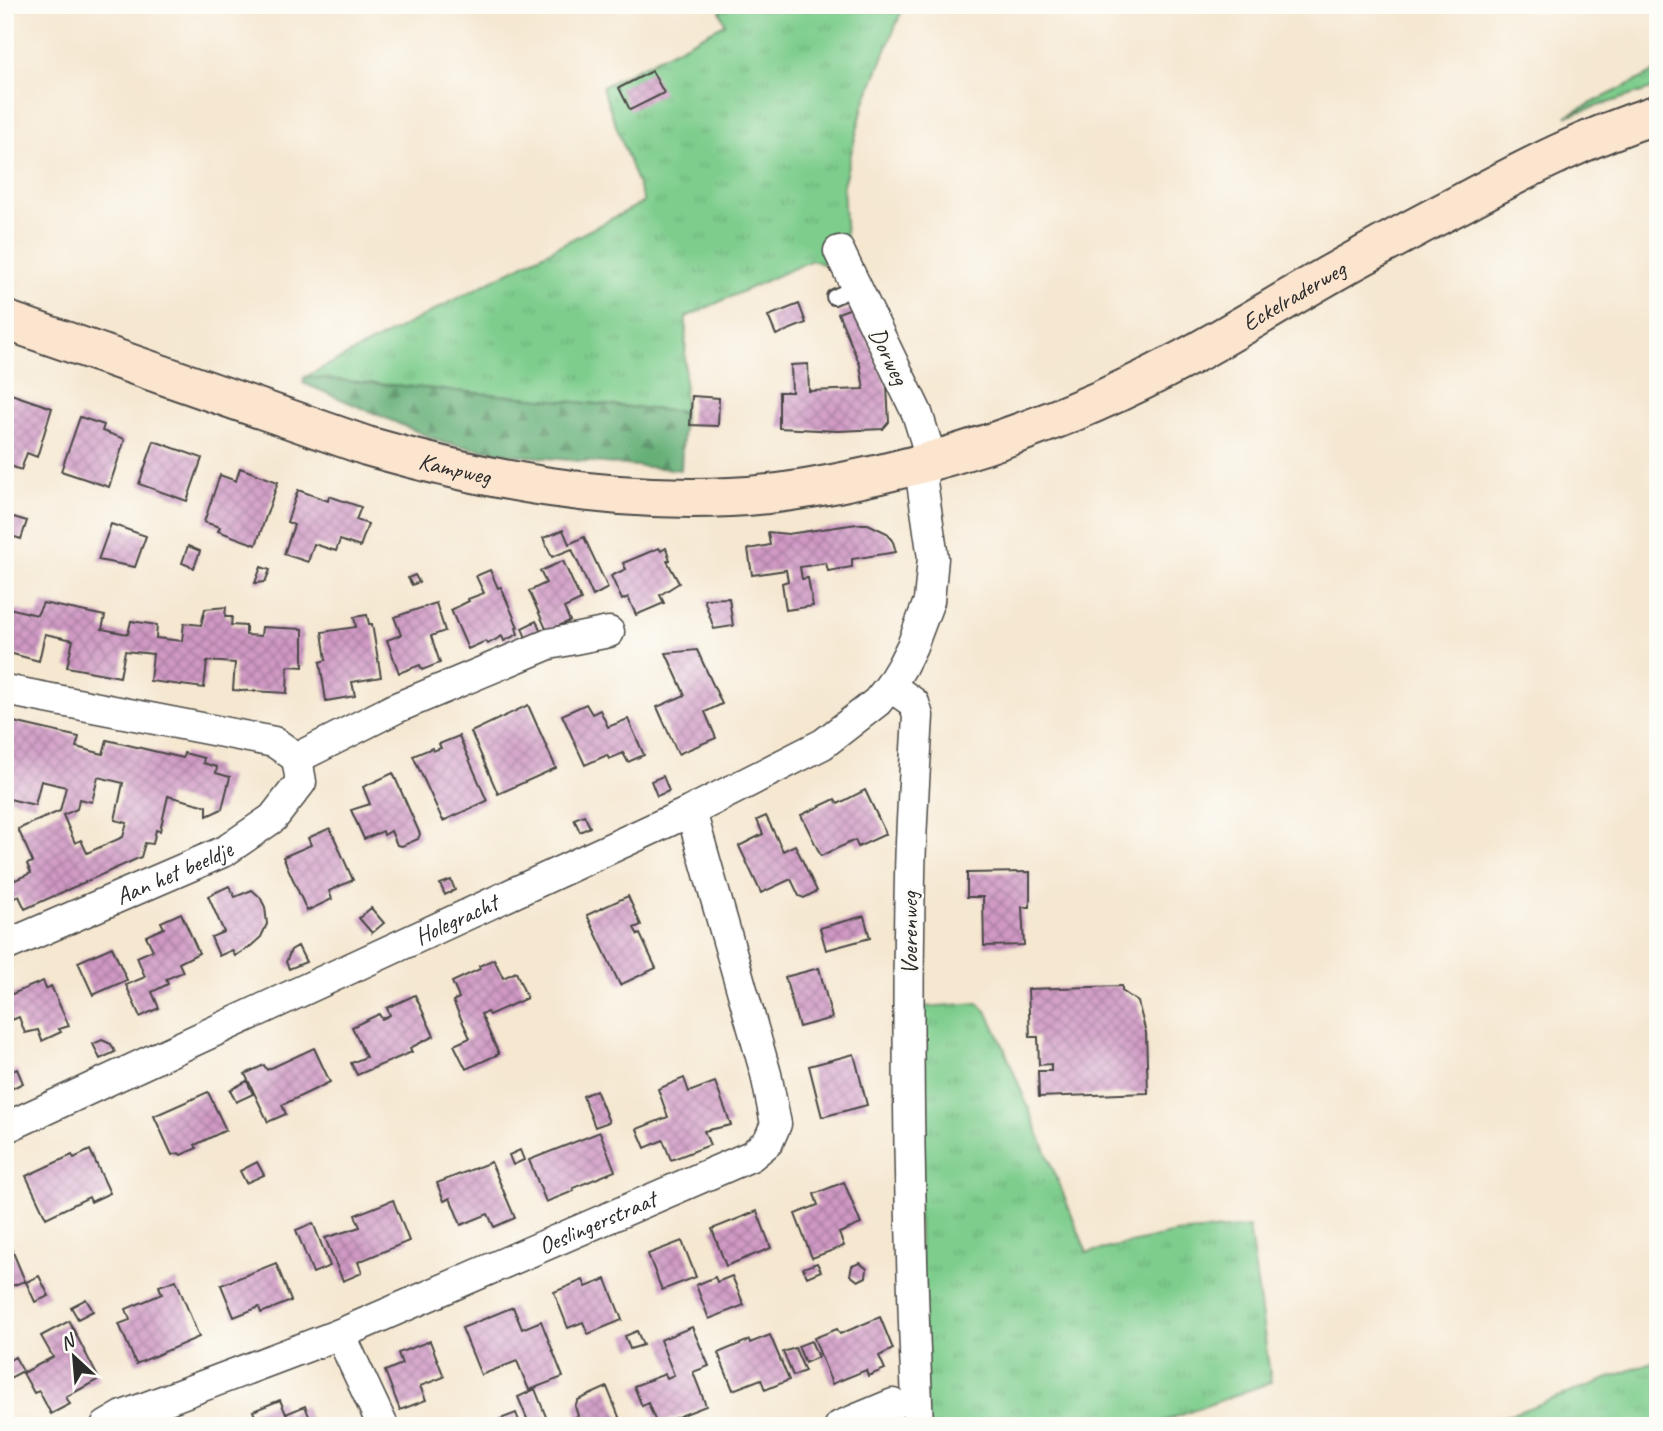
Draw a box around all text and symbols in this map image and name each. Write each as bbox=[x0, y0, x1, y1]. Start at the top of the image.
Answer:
street label: Eckelraderweg bbox=[1236, 253, 1353, 338]
street label: Dorweg bbox=[862, 322, 916, 391]
street label: Kampweg bbox=[416, 446, 495, 492]
street label: Aan het beeldje bbox=[111, 834, 241, 911]
street label: Holegracht bbox=[410, 886, 505, 952]
street label: Voerenweg bbox=[894, 890, 924, 975]
street label: Oeslingerstraat bbox=[534, 1183, 663, 1261]
north arrow bbox=[38, 1322, 108, 1392]
text: N bbox=[56, 1328, 80, 1356]

